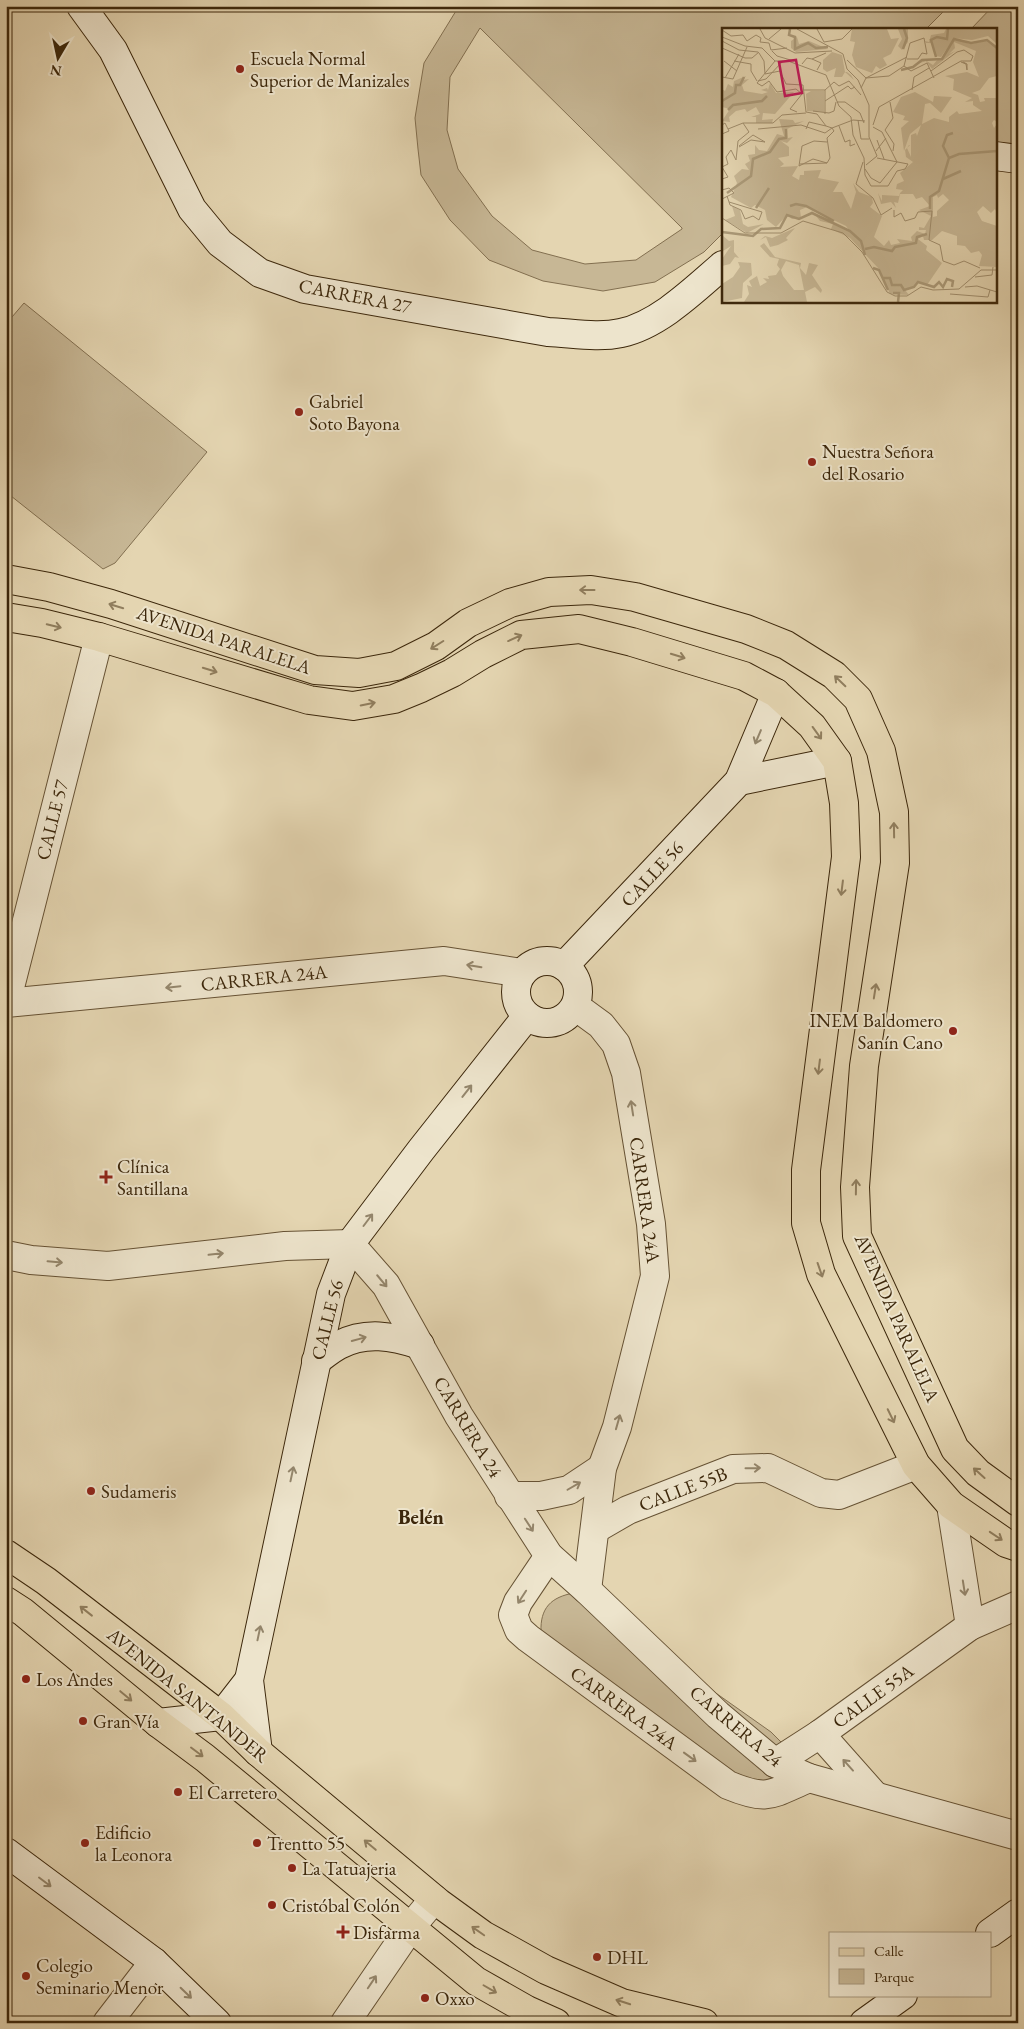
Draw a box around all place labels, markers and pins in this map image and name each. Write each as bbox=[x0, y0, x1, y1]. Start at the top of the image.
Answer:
place label: Escuela Normal Superior de Manizales bbox=[250, 46, 409, 93]
marker: Escuela Normal Superior de Manizales bbox=[234, 63, 246, 75]
place label: Gabriel Soto Bayona bbox=[309, 389, 400, 436]
marker: Gabriel Soto Bayona bbox=[293, 406, 305, 418]
place label: Nuestra Señora del Rosario bbox=[822, 439, 934, 486]
marker: Nuestra Señora del Rosario bbox=[806, 456, 818, 468]
place label: INEM Baldomero Sanín Cano bbox=[810, 1008, 943, 1055]
marker: INEM Baldomero Sanín Cano bbox=[947, 1025, 959, 1037]
place label: Clínica Santillana bbox=[117, 1154, 189, 1201]
marker: Clínica Santillana bbox=[99, 1170, 113, 1184]
place label: Sudameris bbox=[101, 1479, 176, 1504]
marker: Sudameris bbox=[85, 1485, 97, 1497]
place label: Los Andes bbox=[36, 1667, 113, 1692]
marker: Los Andes bbox=[20, 1673, 32, 1685]
place label: Gran Vía bbox=[93, 1709, 160, 1734]
marker: Gran Vía bbox=[77, 1715, 89, 1727]
place label: El Carretero bbox=[188, 1780, 277, 1805]
marker: El Carretero bbox=[172, 1786, 184, 1798]
place label: Edificio la Leonora bbox=[95, 1820, 172, 1867]
place label: Trentto 55 bbox=[267, 1831, 345, 1856]
marker: Edificio la Leonora bbox=[79, 1837, 91, 1849]
marker: Trentto 55 bbox=[251, 1837, 263, 1849]
place label: La Tatuajeria bbox=[302, 1856, 397, 1881]
marker: La Tatuajeria bbox=[286, 1862, 298, 1874]
place label: Cristóbal Colón bbox=[282, 1893, 400, 1918]
marker: Cristóbal Colón bbox=[266, 1899, 278, 1911]
place label: Disfarma bbox=[353, 1920, 420, 1945]
marker: Disfarma bbox=[337, 1926, 349, 1938]
place label: DHL bbox=[607, 1945, 648, 1970]
marker: DHL bbox=[591, 1951, 603, 1963]
place label: Colegio Seminario Menor bbox=[36, 1953, 164, 2000]
marker: Colegio Seminario Menor bbox=[20, 1970, 32, 1982]
place label: Oxxo bbox=[435, 1986, 475, 2011]
marker: Oxxo bbox=[419, 1992, 431, 2004]

